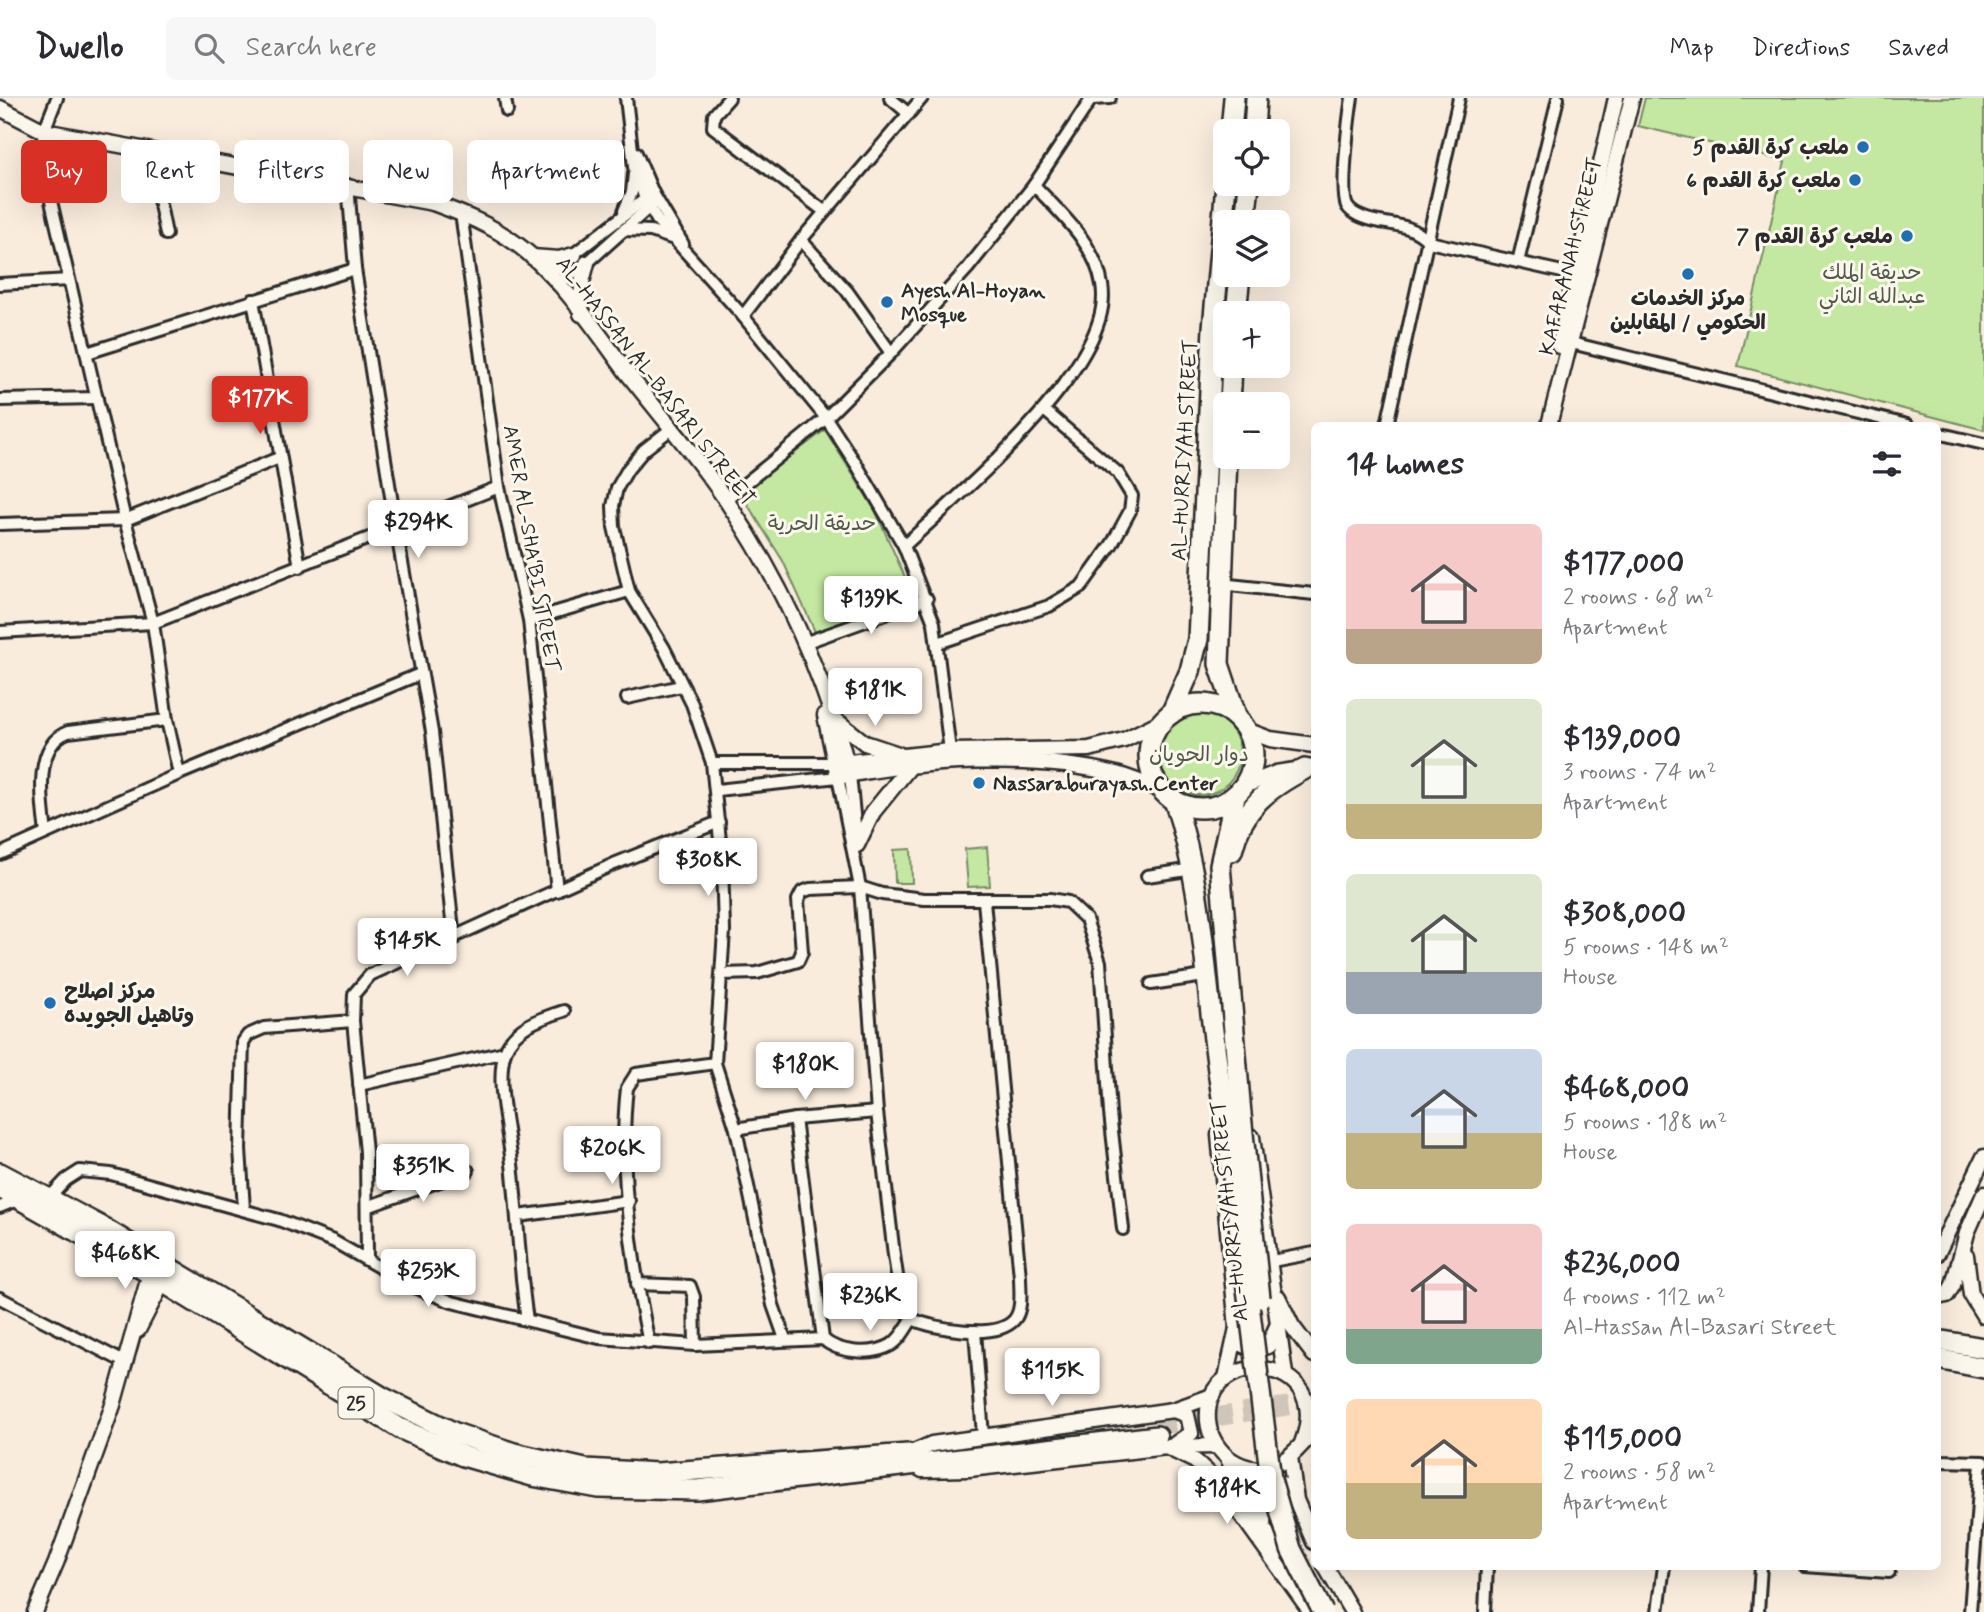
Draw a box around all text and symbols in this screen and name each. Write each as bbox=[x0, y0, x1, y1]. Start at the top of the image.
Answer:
search box bbox=[166, 17, 656, 80]
text: Dwello bbox=[35, 26, 124, 70]
icon: search bbox=[190, 29, 228, 67]
text: Search here bbox=[246, 31, 377, 65]
text: Map bbox=[1670, 33, 1714, 64]
text: Directions bbox=[1752, 33, 1850, 64]
text: Saved bbox=[1888, 33, 1949, 64]
map controls bbox=[1213, 119, 1290, 469]
button: locate bbox=[1213, 119, 1290, 196]
place label: ملعب كرة القدم 5 bbox=[1693, 134, 1849, 163]
marker: ملعب كرة القدم 5 bbox=[1855, 139, 1871, 155]
chip: Buy bbox=[21, 140, 107, 203]
chip: Rent bbox=[121, 140, 220, 203]
chip: Filters bbox=[234, 140, 349, 203]
chip: New bbox=[363, 140, 453, 203]
chip: Apartment bbox=[467, 140, 624, 203]
street label: KAFARANAH STREET bbox=[1533, 154, 1609, 358]
place label: ملعب كرة القدم 6 bbox=[1686, 167, 1841, 196]
marker: ملعب كرة القدم 6 bbox=[1847, 172, 1863, 188]
button: layers bbox=[1213, 210, 1290, 287]
place label: ملعب كرة القدم 7 bbox=[1736, 223, 1893, 252]
marker: ملعب كرة القدم 7 bbox=[1899, 228, 1915, 244]
street label: AL-HASSAN AL-BASARI STREET bbox=[549, 251, 762, 512]
park label: حديقة الملك عبدالله الثاني bbox=[1819, 259, 1925, 315]
marker: مركز الخدمات الحكومي / المقابلين bbox=[1680, 266, 1696, 282]
place label: Ayesh Al-Hoyan Mosque bbox=[901, 277, 1046, 329]
place label: مركز الخدمات الحكومي / المقابلين bbox=[1610, 285, 1766, 341]
marker: Ayesh Al-Hoyan Mosque bbox=[879, 294, 895, 310]
button: + bbox=[1213, 301, 1290, 378]
street label: AL-HURRIYAH STREET bbox=[1165, 338, 1205, 562]
pin: $177K bbox=[211, 376, 309, 436]
text: $177K bbox=[228, 384, 292, 414]
button: − bbox=[1213, 392, 1290, 469]
street label: AMER AL-SHA‘BI STREET bbox=[496, 423, 567, 674]
text: 14 homes bbox=[1346, 445, 1464, 484]
icon: filters bbox=[1868, 445, 1906, 483]
pin: $294K bbox=[369, 500, 467, 560]
text: $294K bbox=[384, 508, 452, 538]
park label: حديقة الحرية bbox=[768, 510, 876, 538]
text: $177,000 bbox=[1563, 544, 1684, 583]
icon: home bbox=[1402, 552, 1486, 636]
pin: $139K bbox=[822, 576, 920, 636]
text: 2 rooms · 68 m² bbox=[1563, 583, 1714, 613]
text: $139K bbox=[840, 584, 902, 614]
text: Apartment bbox=[1563, 613, 1668, 643]
pin: $181K bbox=[826, 668, 924, 728]
text: $181K bbox=[844, 676, 906, 706]
text: $139,000 bbox=[1563, 719, 1681, 758]
icon: home bbox=[1402, 727, 1486, 811]
park label: دوار الحويان bbox=[1149, 741, 1249, 769]
text: 3 rooms · 74 m² bbox=[1563, 758, 1717, 788]
place label: Nassaraburayash.Center bbox=[993, 770, 1218, 798]
marker: Nassaraburayash.Center bbox=[971, 775, 987, 791]
text: Apartment bbox=[1563, 788, 1668, 818]
pin: $308K bbox=[659, 838, 757, 898]
text: $308K bbox=[675, 846, 741, 876]
text: $308,000 bbox=[1563, 894, 1686, 933]
icon: home bbox=[1402, 902, 1486, 986]
pin: $145K bbox=[358, 918, 456, 978]
text: $145K bbox=[374, 926, 440, 956]
text: 5 rooms · 148 m² bbox=[1563, 933, 1729, 963]
text: House bbox=[1563, 963, 1617, 993]
place label: مركز اصلاح وتاهيل الجويده bbox=[64, 978, 194, 1030]
marker: مركز اصلاح وتاهيل الجويده bbox=[42, 995, 58, 1011]
pin: $180K bbox=[756, 1042, 854, 1102]
text: $180K bbox=[772, 1050, 838, 1080]
text: $468,000 bbox=[1563, 1069, 1689, 1108]
icon: home bbox=[1402, 1077, 1486, 1161]
street label: AL-HURRIYAH STREET bbox=[1204, 1099, 1256, 1323]
text: 5 rooms · 188 m² bbox=[1563, 1108, 1727, 1138]
pin: $206K bbox=[563, 1126, 661, 1186]
text: $206K bbox=[579, 1134, 645, 1164]
text: House bbox=[1563, 1138, 1617, 1168]
pin: $351K bbox=[374, 1144, 472, 1204]
text: $351K bbox=[392, 1152, 454, 1182]
pin: $468K bbox=[76, 1232, 174, 1291]
text: $468K bbox=[91, 1239, 159, 1269]
text: $236,000 bbox=[1563, 1244, 1681, 1283]
pin: $253K bbox=[379, 1250, 477, 1309]
icon: home bbox=[1402, 1252, 1486, 1336]
text: $253K bbox=[397, 1257, 459, 1287]
pin: $236K bbox=[821, 1274, 919, 1333]
text: $236K bbox=[839, 1281, 901, 1311]
text: 4 rooms · 112 m² bbox=[1563, 1283, 1726, 1313]
text: Al-Hassan Al-Basari Street bbox=[1563, 1313, 1836, 1343]
pin: $115K bbox=[1003, 1348, 1101, 1408]
text: $115K bbox=[1021, 1356, 1083, 1386]
road number: 25 bbox=[338, 1387, 374, 1418]
text: $115,000 bbox=[1563, 1419, 1682, 1458]
icon: home bbox=[1402, 1427, 1486, 1511]
text: 2 rooms · 58 m² bbox=[1563, 1458, 1716, 1488]
pin: $184K bbox=[1178, 1466, 1276, 1526]
text: $184K bbox=[1194, 1474, 1260, 1504]
text: Apartment bbox=[1563, 1488, 1668, 1518]

